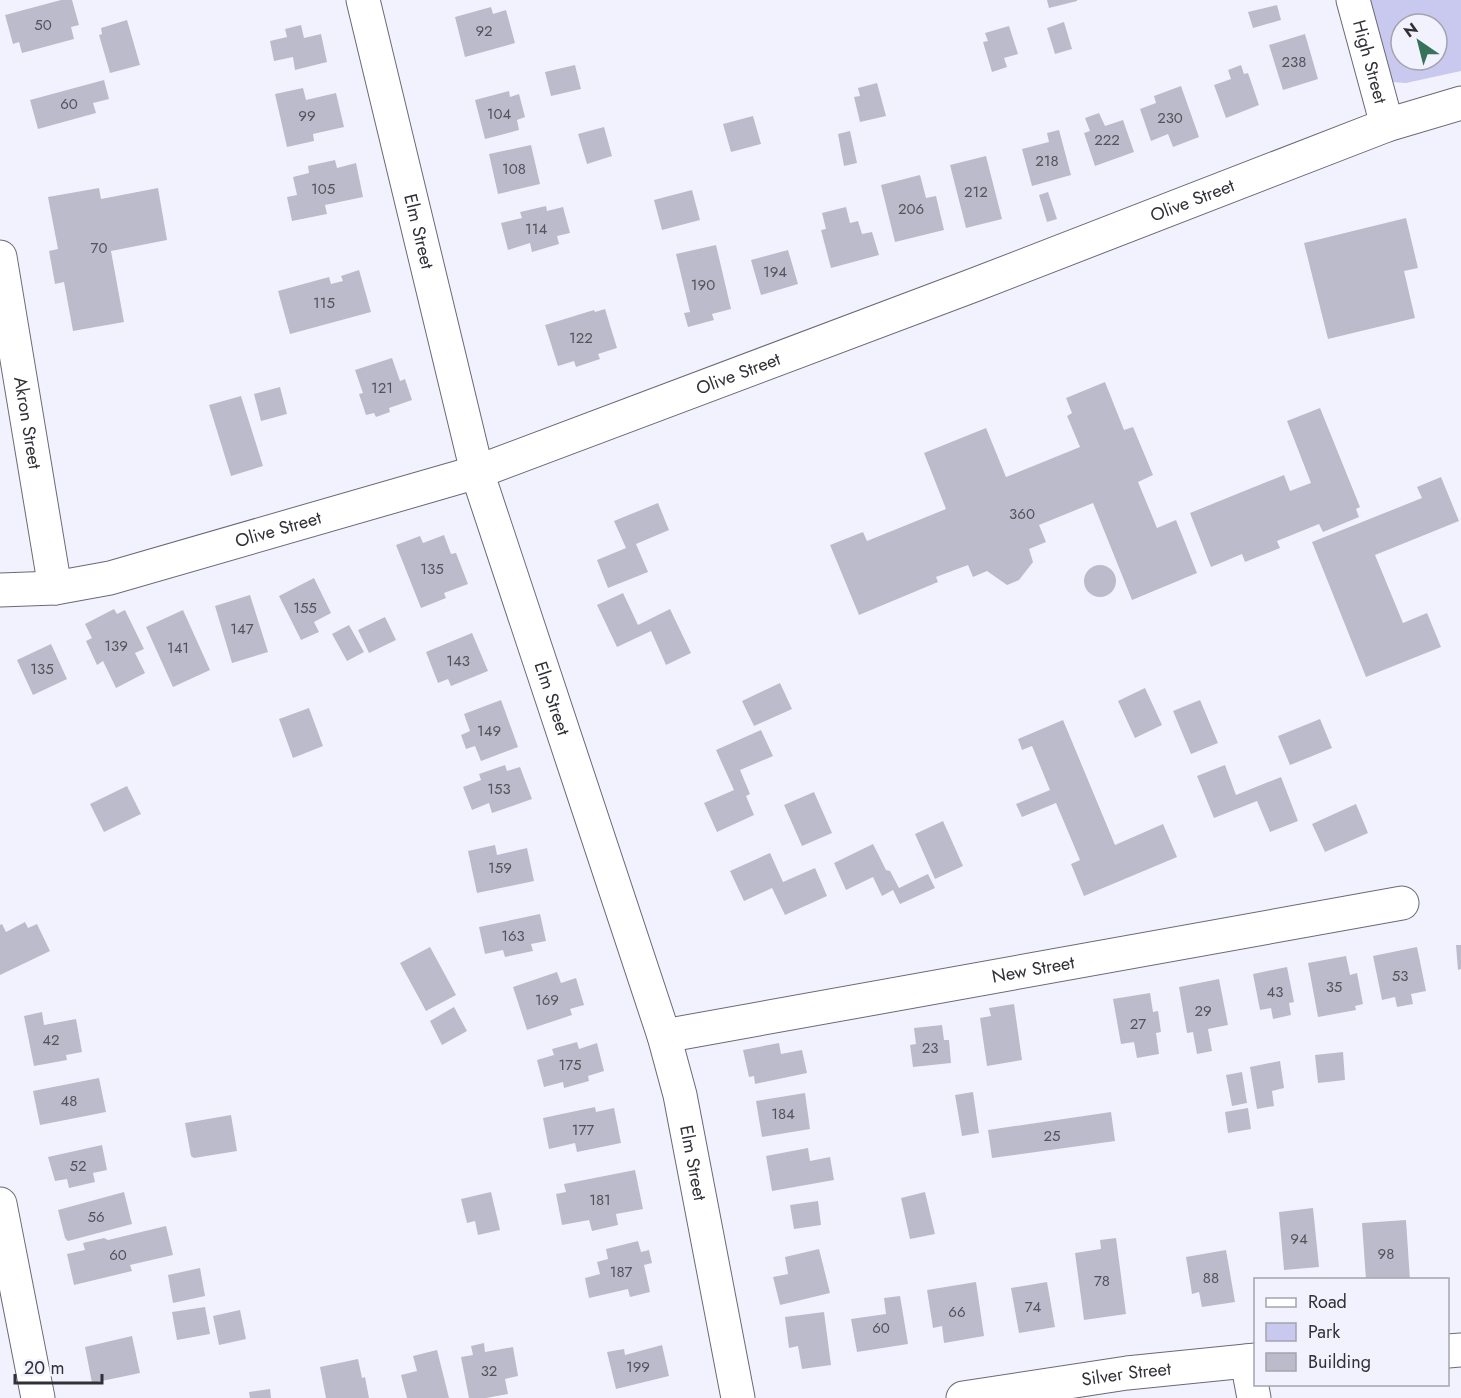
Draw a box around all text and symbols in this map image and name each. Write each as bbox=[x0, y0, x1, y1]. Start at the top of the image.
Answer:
north arrow bbox=[1389, 12, 1449, 72]
house number: 50 bbox=[34, 14, 52, 36]
street label: High Street bbox=[1346, 17, 1394, 107]
text: N bbox=[1399, 17, 1422, 43]
house number: 92 bbox=[475, 20, 493, 42]
house number: 238 bbox=[1282, 51, 1306, 73]
house number: 60 bbox=[60, 93, 78, 115]
house number: 104 bbox=[487, 103, 512, 125]
house number: 99 bbox=[298, 105, 316, 127]
house number: 230 bbox=[1157, 107, 1183, 129]
house number: 222 bbox=[1094, 129, 1120, 151]
house number: 218 bbox=[1035, 150, 1059, 172]
house number: 108 bbox=[502, 158, 526, 180]
street label: Olive Street bbox=[1146, 172, 1239, 229]
house number: 105 bbox=[311, 178, 335, 200]
house number: 212 bbox=[964, 181, 988, 203]
street label: Elm Street bbox=[397, 191, 441, 272]
house number: 206 bbox=[898, 198, 924, 220]
house number: 114 bbox=[525, 218, 547, 240]
house number: 70 bbox=[91, 237, 107, 259]
house number: 194 bbox=[763, 261, 787, 283]
house number: 190 bbox=[691, 274, 715, 296]
house number: 115 bbox=[313, 292, 335, 314]
house number: 122 bbox=[569, 327, 593, 349]
street label: Olive Street bbox=[692, 346, 785, 401]
street label: Akron Street bbox=[7, 375, 48, 472]
house number: 121 bbox=[371, 377, 393, 399]
house number: 360 bbox=[1009, 503, 1035, 525]
street label: Olive Street bbox=[232, 504, 325, 554]
house number: 135 bbox=[420, 558, 444, 580]
house number: 155 bbox=[293, 597, 317, 619]
house number: 147 bbox=[230, 618, 254, 640]
house number: 139 bbox=[104, 635, 128, 657]
house number: 141 bbox=[167, 637, 189, 659]
house number: 143 bbox=[446, 650, 470, 672]
house number: 135 bbox=[30, 658, 54, 680]
street label: Elm Street bbox=[528, 658, 577, 739]
house number: 149 bbox=[477, 720, 501, 742]
house number: 153 bbox=[487, 778, 511, 800]
house number: 159 bbox=[488, 857, 512, 879]
house number: 163 bbox=[501, 925, 525, 947]
street label: New Street bbox=[990, 949, 1077, 990]
house number: 53 bbox=[1392, 965, 1408, 987]
house number: 35 bbox=[1326, 976, 1342, 998]
house number: 43 bbox=[1267, 981, 1283, 1003]
house number: 169 bbox=[535, 989, 559, 1011]
house number: 29 bbox=[1194, 1000, 1212, 1022]
house number: 27 bbox=[1130, 1013, 1146, 1035]
house number: 42 bbox=[42, 1029, 60, 1051]
house number: 23 bbox=[922, 1037, 938, 1059]
house number: 175 bbox=[558, 1054, 582, 1076]
house number: 48 bbox=[61, 1090, 77, 1112]
house number: 184 bbox=[771, 1103, 795, 1125]
house number: 177 bbox=[572, 1119, 594, 1141]
street label: Elm Street bbox=[673, 1123, 713, 1204]
house number: 25 bbox=[1044, 1125, 1061, 1147]
house number: 52 bbox=[70, 1155, 87, 1177]
house number: 181 bbox=[589, 1189, 611, 1211]
house number: 56 bbox=[87, 1206, 105, 1228]
house number: 94 bbox=[1290, 1228, 1308, 1250]
house number: 98 bbox=[1378, 1243, 1394, 1265]
house number: 60 bbox=[109, 1244, 127, 1266]
house number: 187 bbox=[610, 1261, 632, 1283]
house number: 88 bbox=[1203, 1267, 1219, 1289]
house number: 78 bbox=[1094, 1270, 1110, 1292]
legend bbox=[1254, 1278, 1449, 1386]
text: Road bbox=[1308, 1289, 1347, 1315]
house number: 74 bbox=[1025, 1296, 1042, 1318]
house number: 66 bbox=[948, 1301, 966, 1323]
house number: 60 bbox=[872, 1317, 890, 1339]
text: Park bbox=[1308, 1319, 1340, 1345]
scale bar bbox=[15, 1347, 102, 1385]
text: Building bbox=[1308, 1349, 1371, 1375]
text: 20 m bbox=[24, 1355, 64, 1381]
house number: 199 bbox=[626, 1356, 650, 1378]
street label: Silver Street bbox=[1080, 1356, 1173, 1393]
house number: 32 bbox=[481, 1360, 497, 1382]

